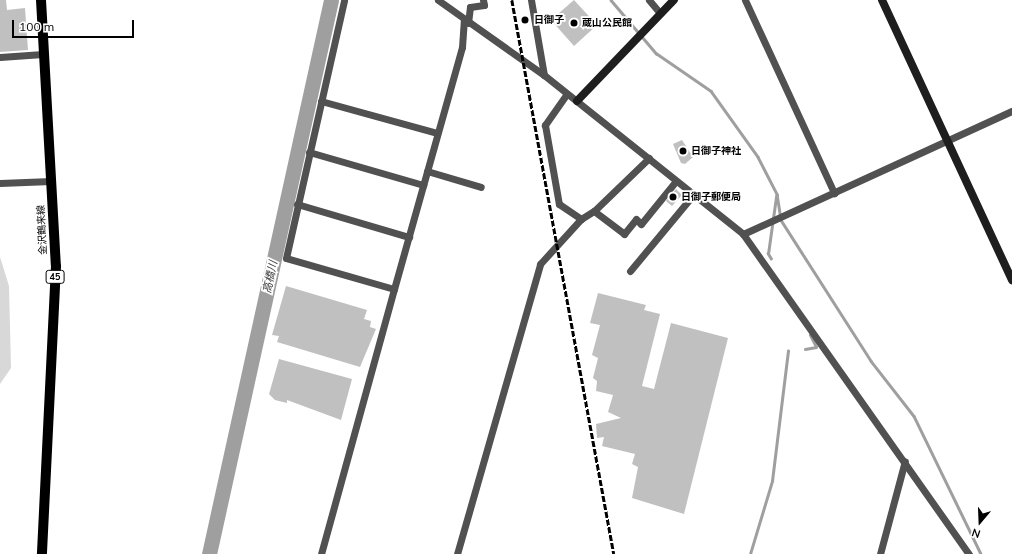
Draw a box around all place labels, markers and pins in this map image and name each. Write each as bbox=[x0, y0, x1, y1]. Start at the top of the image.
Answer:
marker: 日御子 bbox=[519, 14, 531, 26]
place label: 日御子 bbox=[534, 14, 564, 26]
place label: 蔵山公民館 bbox=[582, 17, 632, 29]
marker: 蔵山公民館 bbox=[569, 18, 579, 28]
place label: 日御子神社 bbox=[691, 145, 741, 157]
marker: 日御子神社 bbox=[678, 146, 688, 156]
place label: 日御子郵便局 bbox=[681, 191, 741, 203]
marker: 日御子郵便局 bbox=[668, 192, 678, 202]

